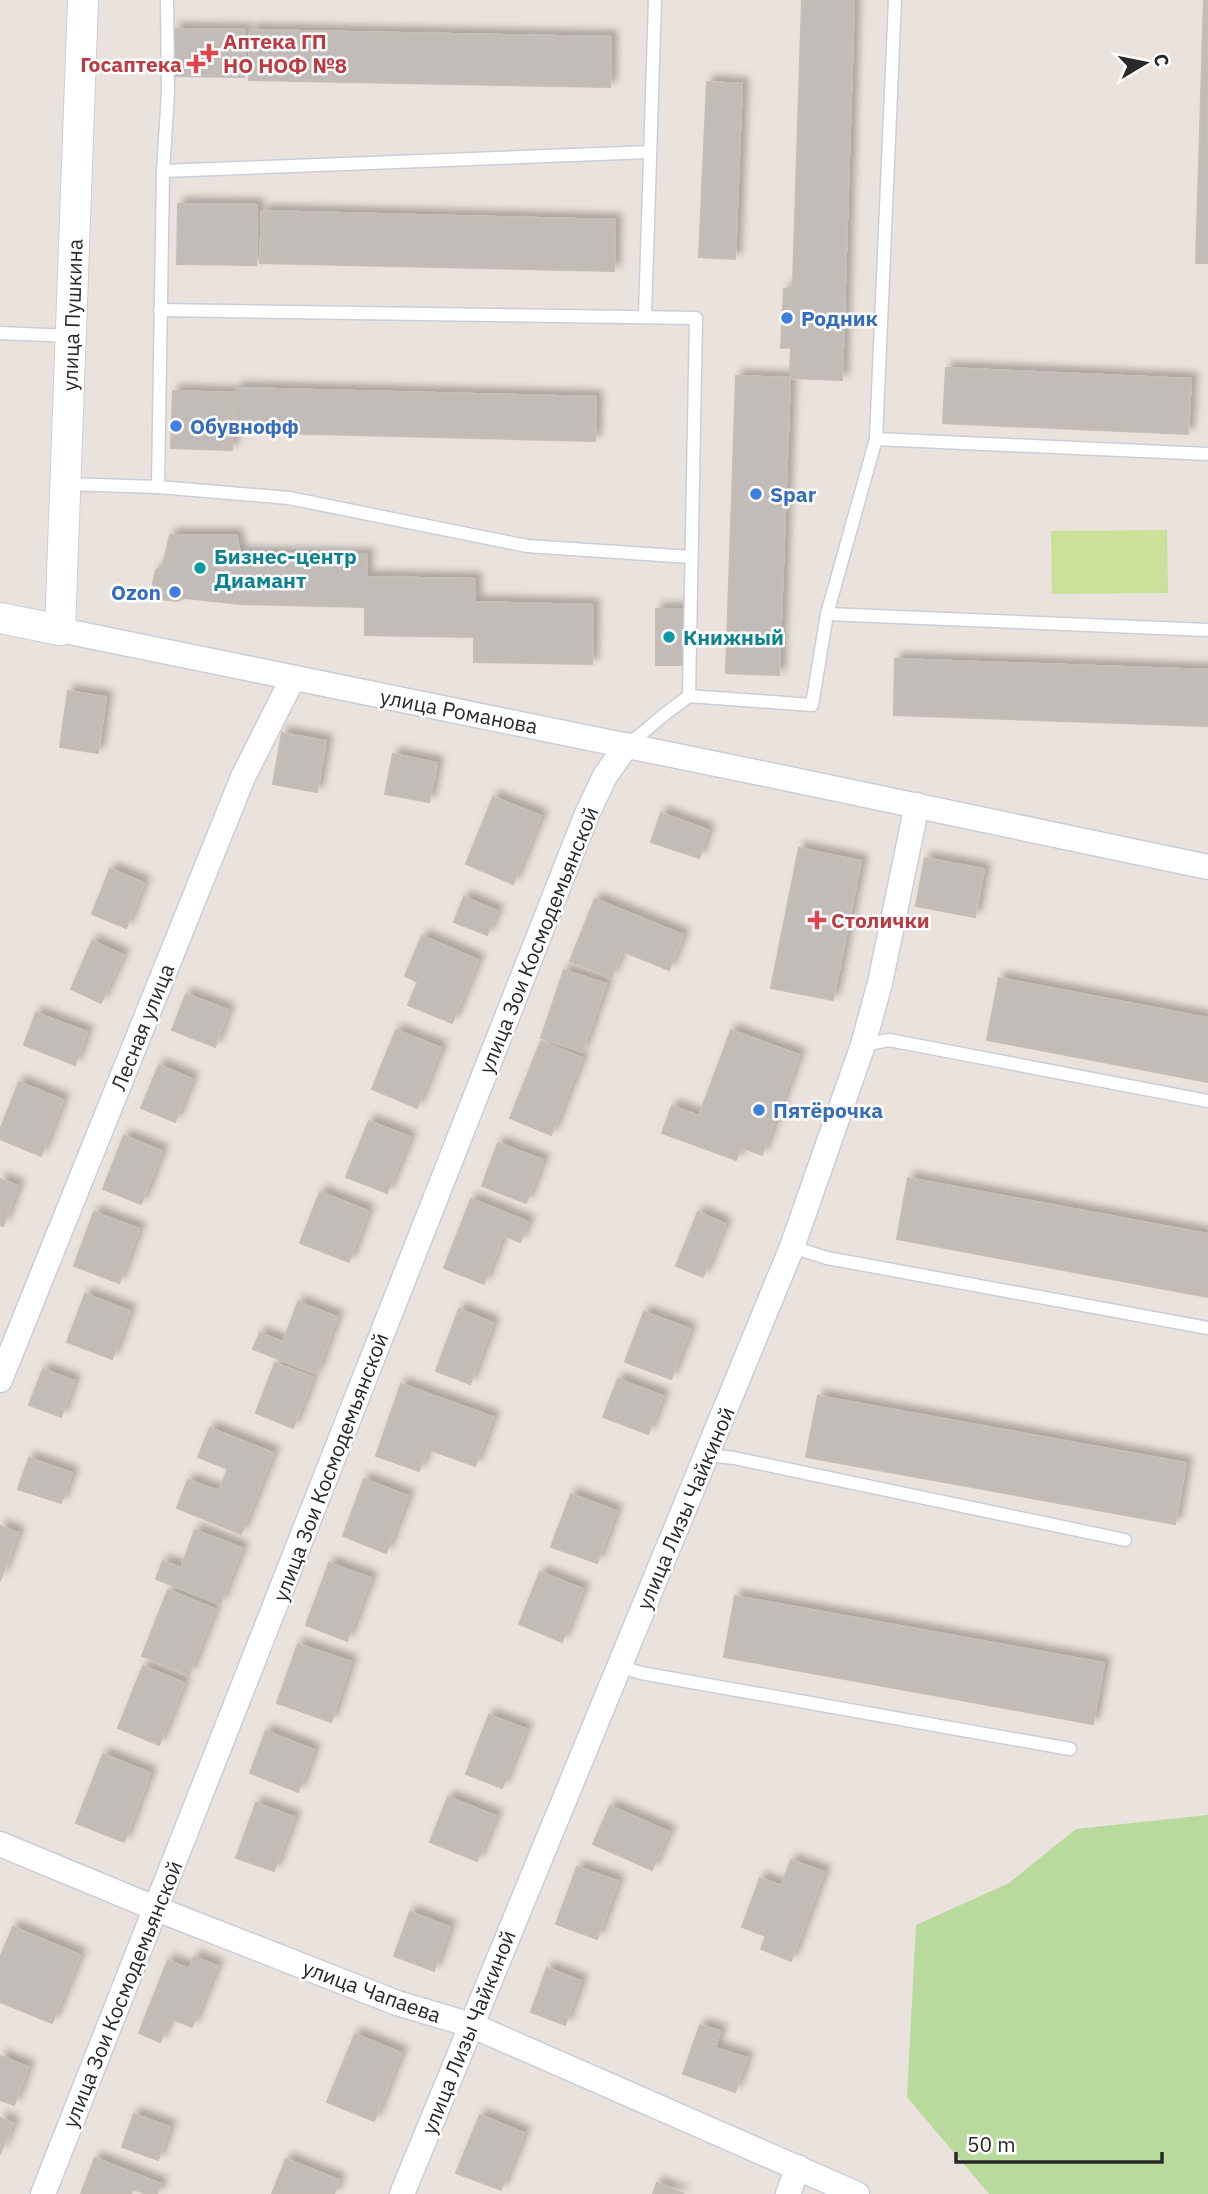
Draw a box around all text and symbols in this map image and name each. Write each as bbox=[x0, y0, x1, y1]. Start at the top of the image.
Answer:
place label: Аптека ГП НО НОФ №8 bbox=[223, 27, 347, 79]
north arrow bbox=[1110, 28, 1180, 98]
marker: Аптека ГП НО НОФ №8 bbox=[201, 45, 217, 61]
place label: Госаптека bbox=[80, 50, 182, 78]
text: С bbox=[1149, 52, 1175, 68]
marker: Госаптека bbox=[188, 56, 204, 72]
street label: улица Пушкина bbox=[55, 238, 89, 392]
place label: Родник bbox=[801, 304, 878, 332]
marker: Родник bbox=[779, 310, 795, 326]
place label: Обувнофф bbox=[190, 412, 299, 440]
marker: Обувнофф bbox=[168, 418, 184, 434]
place label: Spar bbox=[770, 480, 817, 508]
marker: Spar bbox=[748, 486, 764, 502]
place label: Бизнес-центр Диамант bbox=[214, 542, 357, 594]
marker: Бизнес-центр Диамант bbox=[192, 560, 208, 576]
place label: Ozon bbox=[111, 578, 161, 606]
marker: Ozon bbox=[167, 584, 183, 600]
place label: Книжный bbox=[683, 623, 784, 651]
marker: Книжный bbox=[661, 629, 677, 645]
street label: улица Романова bbox=[378, 682, 540, 740]
street label: улица Зои Космодемьянской bbox=[471, 802, 605, 1078]
place label: Столички bbox=[831, 906, 930, 934]
marker: Столички bbox=[809, 912, 825, 928]
street label: Лесная улица bbox=[104, 959, 180, 1095]
place label: Пятёрочка bbox=[773, 1096, 883, 1124]
marker: Пятёрочка bbox=[751, 1102, 767, 1118]
street label: улица Зои Космодемьянской bbox=[266, 1329, 394, 1605]
street label: улица Лизы Чайкиной bbox=[630, 1402, 740, 1614]
street label: улица Зои Космодемьянской bbox=[55, 1856, 189, 2132]
street label: улица Лизы Чайкиной bbox=[414, 1926, 522, 2138]
street label: улица Чапаева bbox=[299, 1953, 445, 2029]
scale bar bbox=[956, 2120, 1162, 2164]
text: 50 m bbox=[967, 2130, 1016, 2158]

